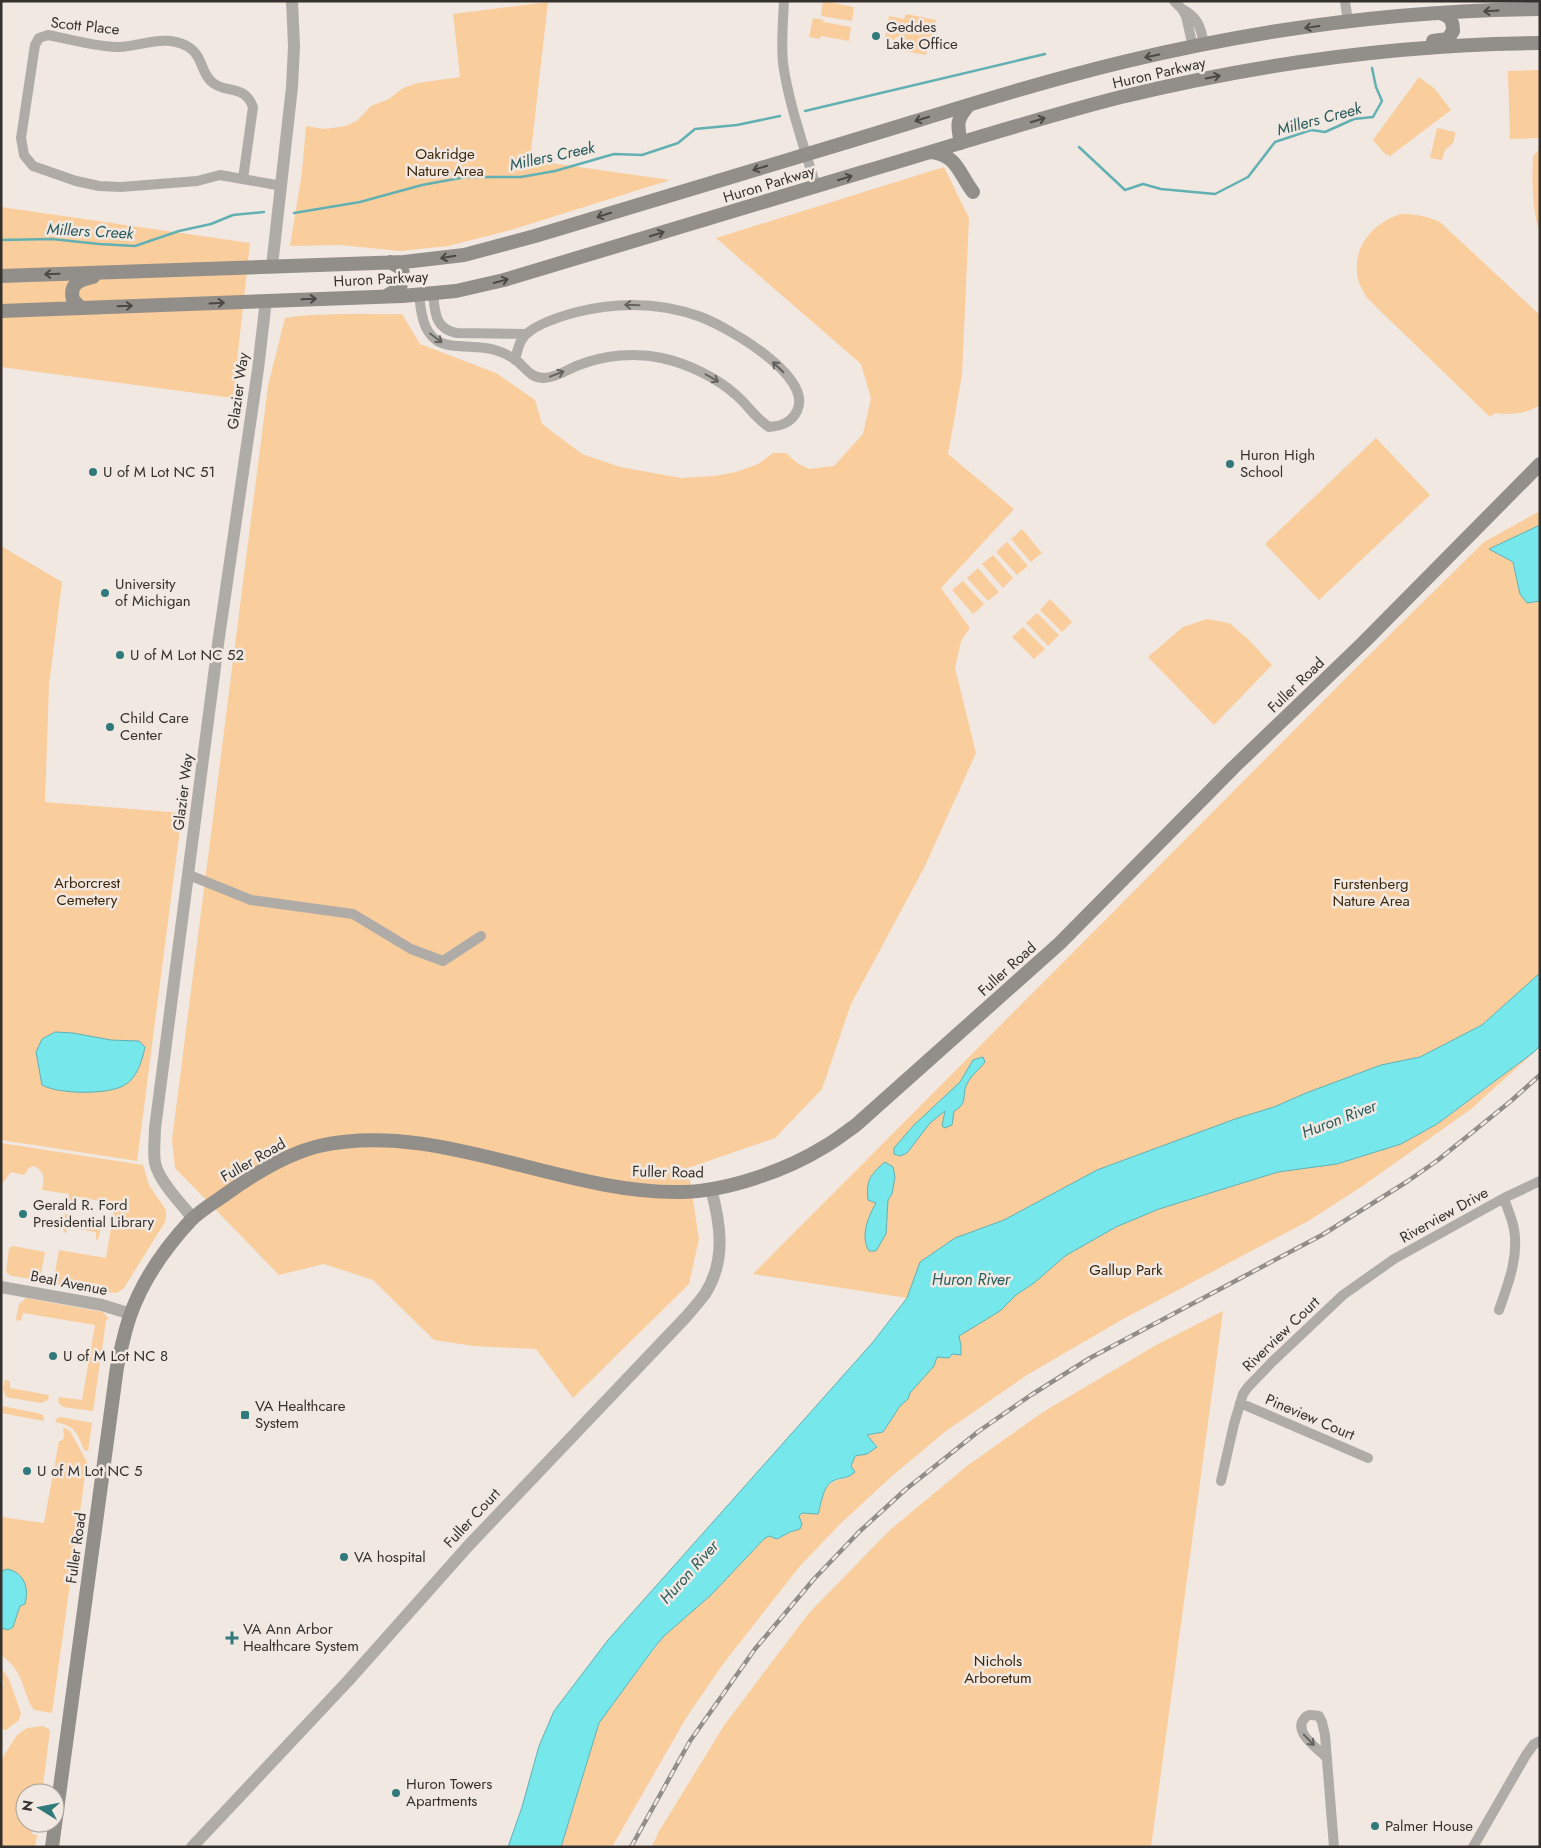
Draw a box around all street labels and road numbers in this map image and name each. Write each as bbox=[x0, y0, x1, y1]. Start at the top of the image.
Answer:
street label: Scott Place bbox=[50, 11, 121, 41]
street label: Huron Parkway bbox=[1110, 52, 1208, 94]
street label: Huron Parkway bbox=[720, 159, 818, 208]
street label: Huron Parkway bbox=[333, 266, 429, 292]
street label: Glazier Way bbox=[222, 351, 254, 431]
street label: Fuller Road bbox=[1263, 652, 1329, 718]
street label: Glazier Way bbox=[167, 752, 199, 832]
street label: Fuller Road bbox=[973, 937, 1041, 1001]
street label: Fuller Road bbox=[216, 1133, 290, 1187]
street label: Fuller Road bbox=[632, 1160, 704, 1184]
street label: Riverview Drive bbox=[1396, 1181, 1492, 1248]
street label: Beal Avenue bbox=[29, 1265, 110, 1301]
street label: Riverview Court bbox=[1237, 1291, 1325, 1377]
street label: Pineview Court bbox=[1262, 1388, 1359, 1446]
street label: Fuller Court bbox=[439, 1483, 506, 1553]
street label: Fuller Road bbox=[60, 1511, 92, 1585]

